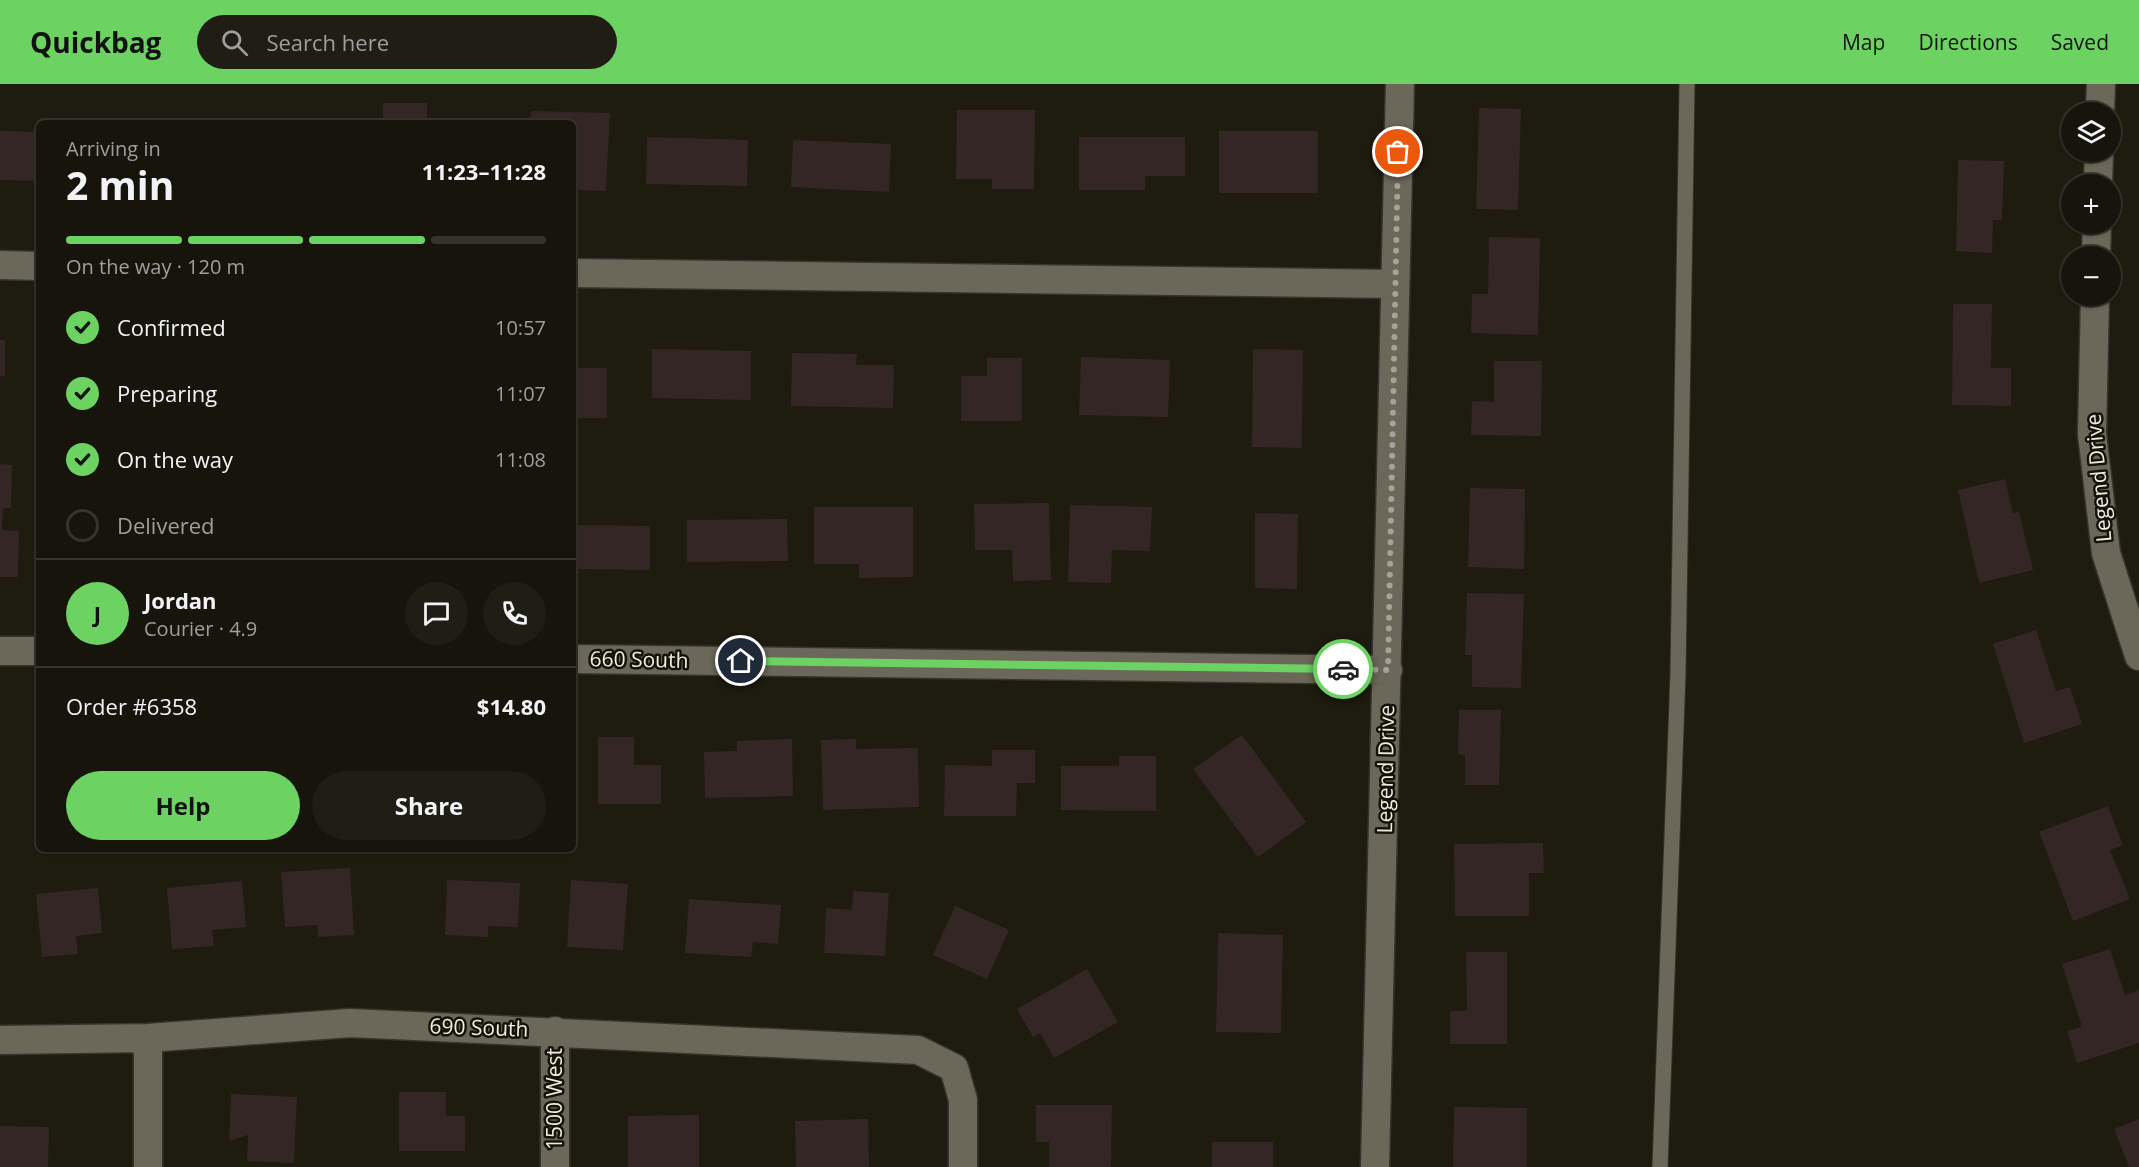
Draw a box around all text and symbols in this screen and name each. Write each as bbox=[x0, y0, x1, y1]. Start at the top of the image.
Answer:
search box bbox=[197, 15, 617, 69]
text: Quickbag bbox=[30, 23, 161, 61]
icon: search bbox=[218, 26, 251, 59]
text: Search here bbox=[266, 27, 389, 57]
text: Map bbox=[1842, 28, 1885, 56]
text: Directions bbox=[1918, 28, 2018, 56]
text: Saved bbox=[2051, 28, 2109, 56]
map controls bbox=[2061, 102, 2121, 306]
button: layers bbox=[2061, 102, 2121, 162]
pin bbox=[1372, 126, 1423, 177]
text: Arriving in bbox=[66, 135, 161, 162]
icon: bag bbox=[1381, 135, 1414, 168]
text: 11:23–11:28 bbox=[422, 156, 546, 186]
text: 2 min bbox=[66, 158, 174, 211]
button: + bbox=[2061, 174, 2121, 234]
button: − bbox=[2061, 246, 2121, 306]
text: On the way · 120 m bbox=[66, 253, 245, 280]
icon: check bbox=[66, 311, 99, 344]
text: Confirmed bbox=[117, 312, 226, 342]
text: 10:57 bbox=[495, 314, 546, 341]
icon: check bbox=[66, 377, 99, 410]
text: Preparing bbox=[117, 378, 217, 408]
text: 11:07 bbox=[495, 380, 546, 407]
street label: Legend Drive bbox=[2078, 413, 2118, 543]
icon: check bbox=[66, 443, 99, 476]
text: On the way bbox=[117, 444, 233, 474]
text: 11:08 bbox=[495, 446, 546, 473]
text: Delivered bbox=[117, 510, 215, 540]
button: chat bbox=[405, 582, 468, 645]
button: phone bbox=[483, 582, 546, 645]
text: Jordan bbox=[144, 585, 217, 615]
text: J bbox=[94, 598, 101, 628]
text: Courier · 4.9 bbox=[144, 615, 257, 642]
pin bbox=[715, 635, 766, 686]
courier bbox=[1313, 639, 1373, 699]
street label: 660 South bbox=[589, 644, 689, 674]
icon: home bbox=[724, 644, 757, 677]
icon: car bbox=[1327, 653, 1360, 686]
text: Order #6358 bbox=[66, 691, 197, 721]
text: $14.80 bbox=[477, 691, 546, 721]
street label: Legend Drive bbox=[1370, 704, 1400, 833]
button: Help bbox=[66, 771, 300, 840]
button: Share bbox=[312, 771, 546, 840]
street label: 690 South bbox=[429, 1011, 529, 1043]
street label: 1500 West bbox=[540, 1048, 568, 1150]

